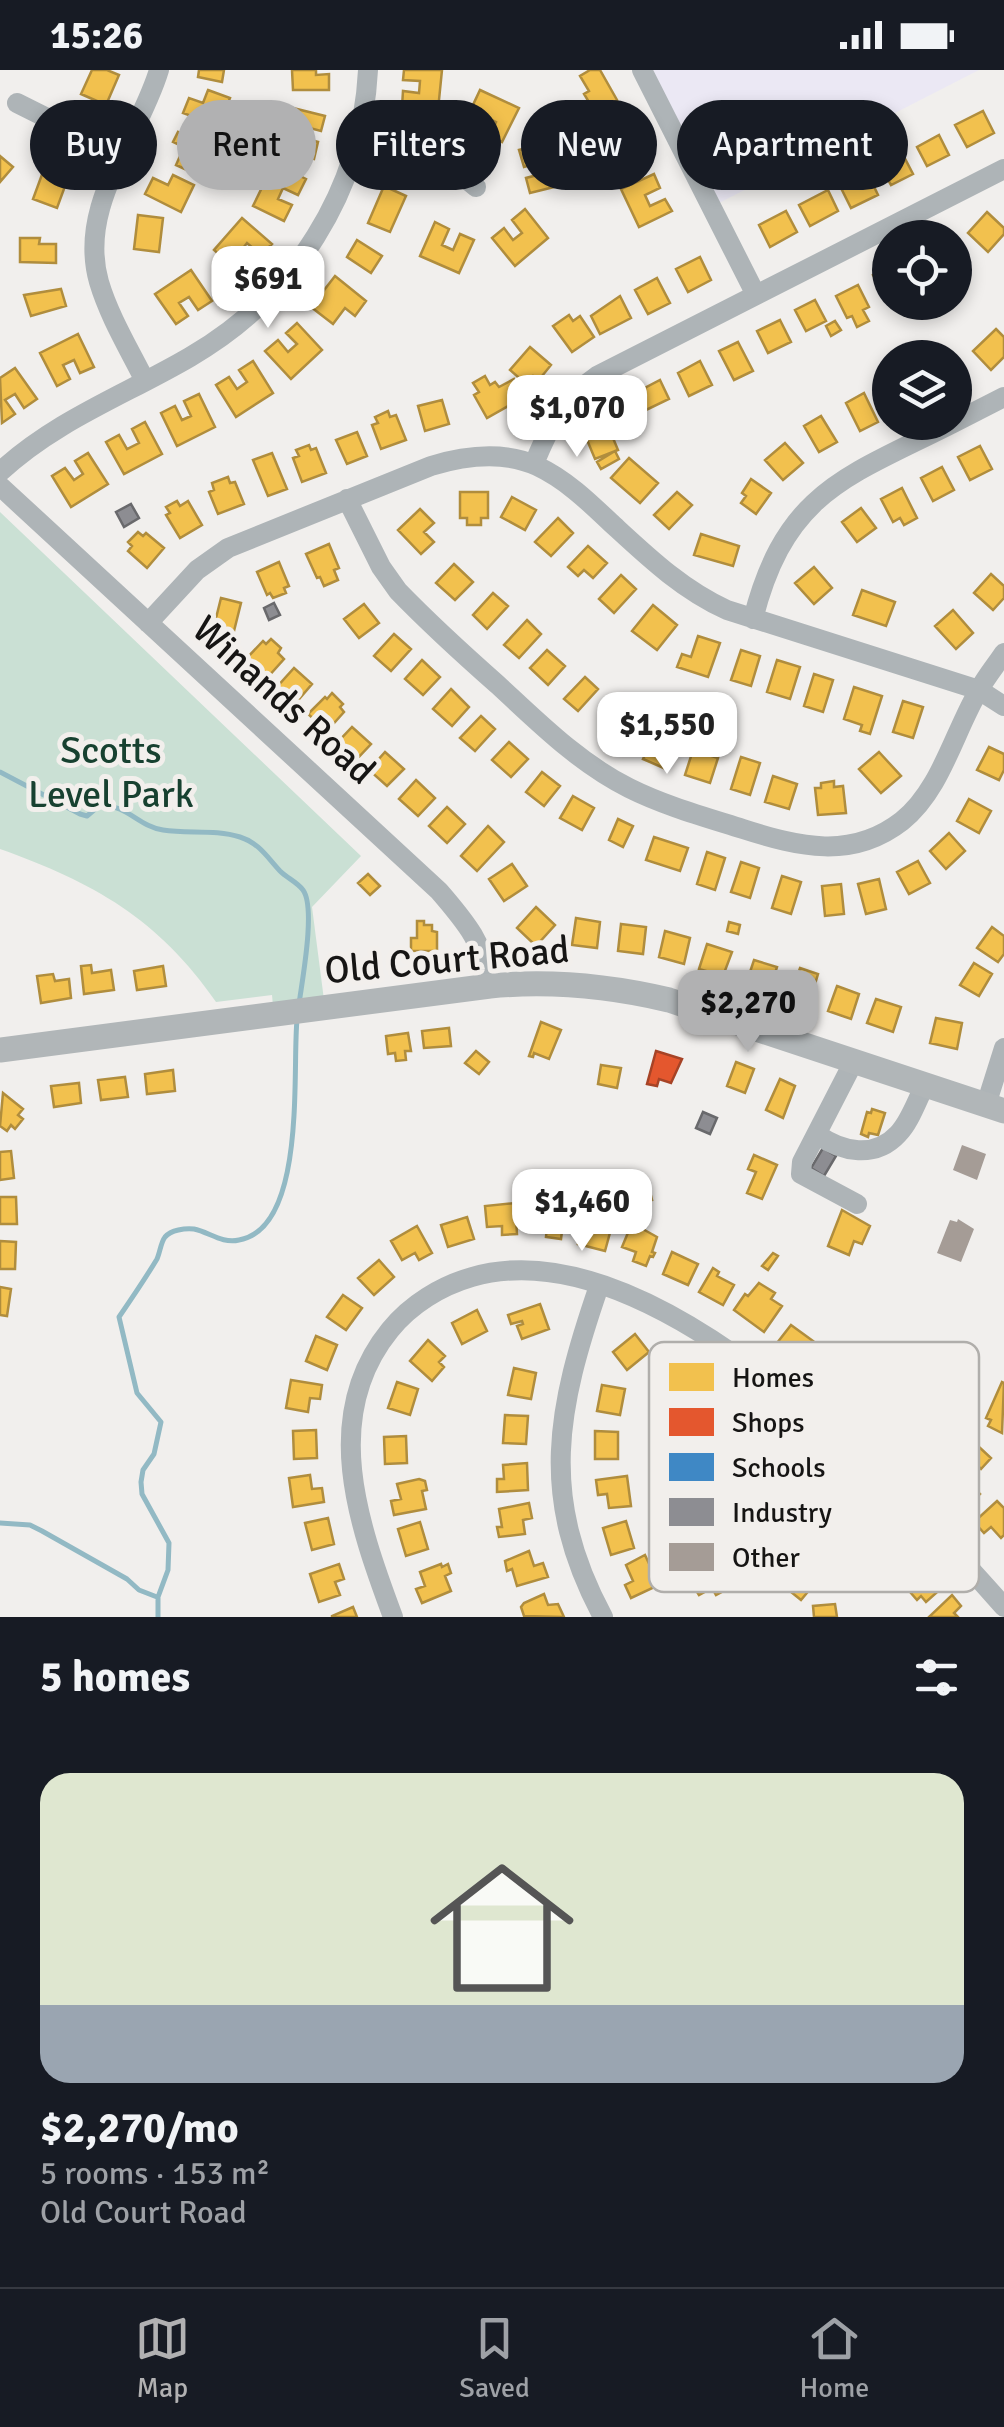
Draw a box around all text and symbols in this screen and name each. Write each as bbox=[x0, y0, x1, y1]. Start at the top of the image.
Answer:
text: 15:26 bbox=[50, 12, 143, 59]
chip: Buy bbox=[30, 100, 157, 190]
chip: Rent bbox=[177, 100, 316, 190]
chip: Filters bbox=[336, 100, 501, 190]
chip: New bbox=[521, 100, 657, 190]
chip: Apartment bbox=[677, 100, 908, 190]
map controls bbox=[872, 220, 972, 440]
button: locate bbox=[872, 220, 972, 320]
pin: $691 bbox=[209, 246, 327, 331]
text: $691 bbox=[233, 259, 303, 298]
button: layers bbox=[872, 340, 972, 440]
pin: $1,070 bbox=[496, 375, 658, 460]
text: $1,070 bbox=[529, 388, 625, 427]
street label: Winands Road bbox=[183, 606, 385, 794]
pin: $1,550 bbox=[586, 692, 748, 777]
text: $1,550 bbox=[619, 705, 715, 744]
park label: Scotts Level Park bbox=[28, 727, 194, 818]
street label: Old Court Road bbox=[323, 926, 571, 994]
pin: $2,270 bbox=[667, 970, 829, 1055]
text: $2,270 bbox=[700, 983, 796, 1022]
pin: $1,460 bbox=[501, 1169, 663, 1254]
text: $1,460 bbox=[534, 1182, 630, 1221]
legend bbox=[649, 1342, 979, 1592]
text: Homes bbox=[732, 1361, 814, 1395]
text: Shops bbox=[732, 1406, 804, 1440]
text: Schools bbox=[732, 1451, 826, 1485]
text: Industry bbox=[732, 1496, 832, 1530]
text: Other bbox=[732, 1541, 800, 1575]
icon: filters bbox=[909, 1650, 964, 1705]
text: 5 homes bbox=[40, 1652, 190, 1703]
icon: home bbox=[412, 1838, 592, 2018]
text: $2,270/mo bbox=[40, 2103, 239, 2154]
text: 5 rooms · 153 m² bbox=[40, 2154, 270, 2193]
text: Old Court Road bbox=[40, 2193, 247, 2232]
tab: Map bbox=[135, 2311, 190, 2405]
tab: Saved bbox=[459, 2311, 530, 2405]
tab: Home bbox=[799, 2311, 869, 2405]

